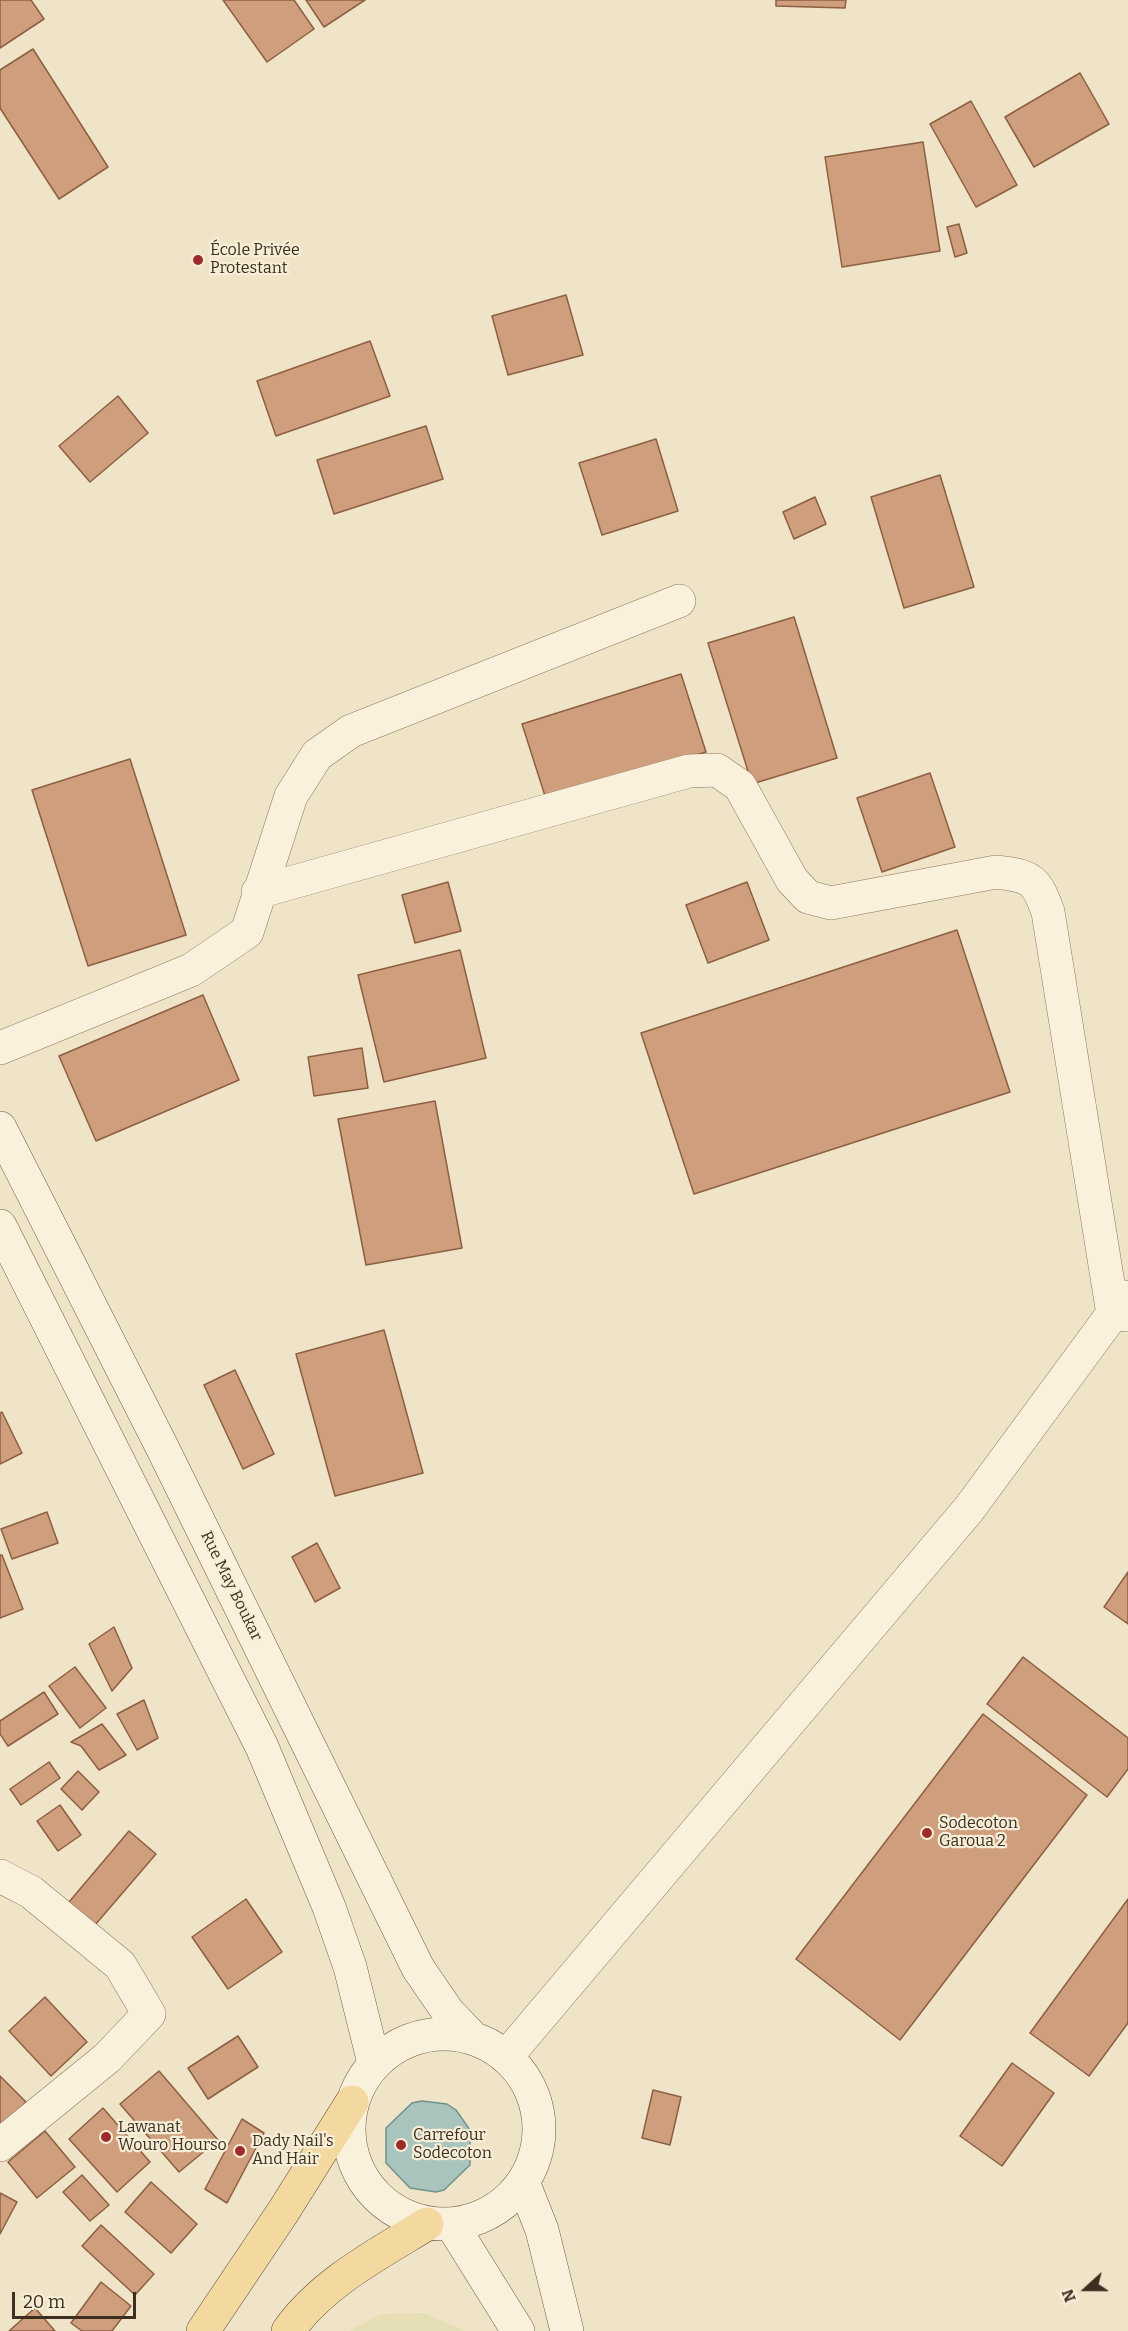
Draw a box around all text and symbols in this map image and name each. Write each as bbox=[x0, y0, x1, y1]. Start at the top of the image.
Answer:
place label: École Privée Protestant bbox=[210, 241, 300, 279]
marker: École Privée Protestant bbox=[191, 253, 205, 267]
street label: Rue May Boukar bbox=[196, 1528, 266, 1644]
place label: Sodecoton Garoua 2 bbox=[939, 1814, 1018, 1852]
marker: Sodecoton Garoua 2 bbox=[920, 1826, 934, 1840]
place label: Lawanat Wouro Hourso bbox=[118, 2118, 227, 2156]
place label: Carrefour Sodecoton bbox=[413, 2126, 492, 2164]
marker: Lawanat Wouro Hourso bbox=[99, 2130, 113, 2144]
place label: Dady Nail's And Hair bbox=[252, 2132, 334, 2170]
marker: Carrefour Sodecoton bbox=[394, 2138, 408, 2152]
marker: Dady Nail's And Hair bbox=[233, 2144, 247, 2158]
north arrow bbox=[1056, 2259, 1116, 2319]
scale bar bbox=[15, 2280, 140, 2318]
text: N bbox=[1058, 2286, 1080, 2305]
text: 20 m bbox=[23, 2291, 65, 2313]

